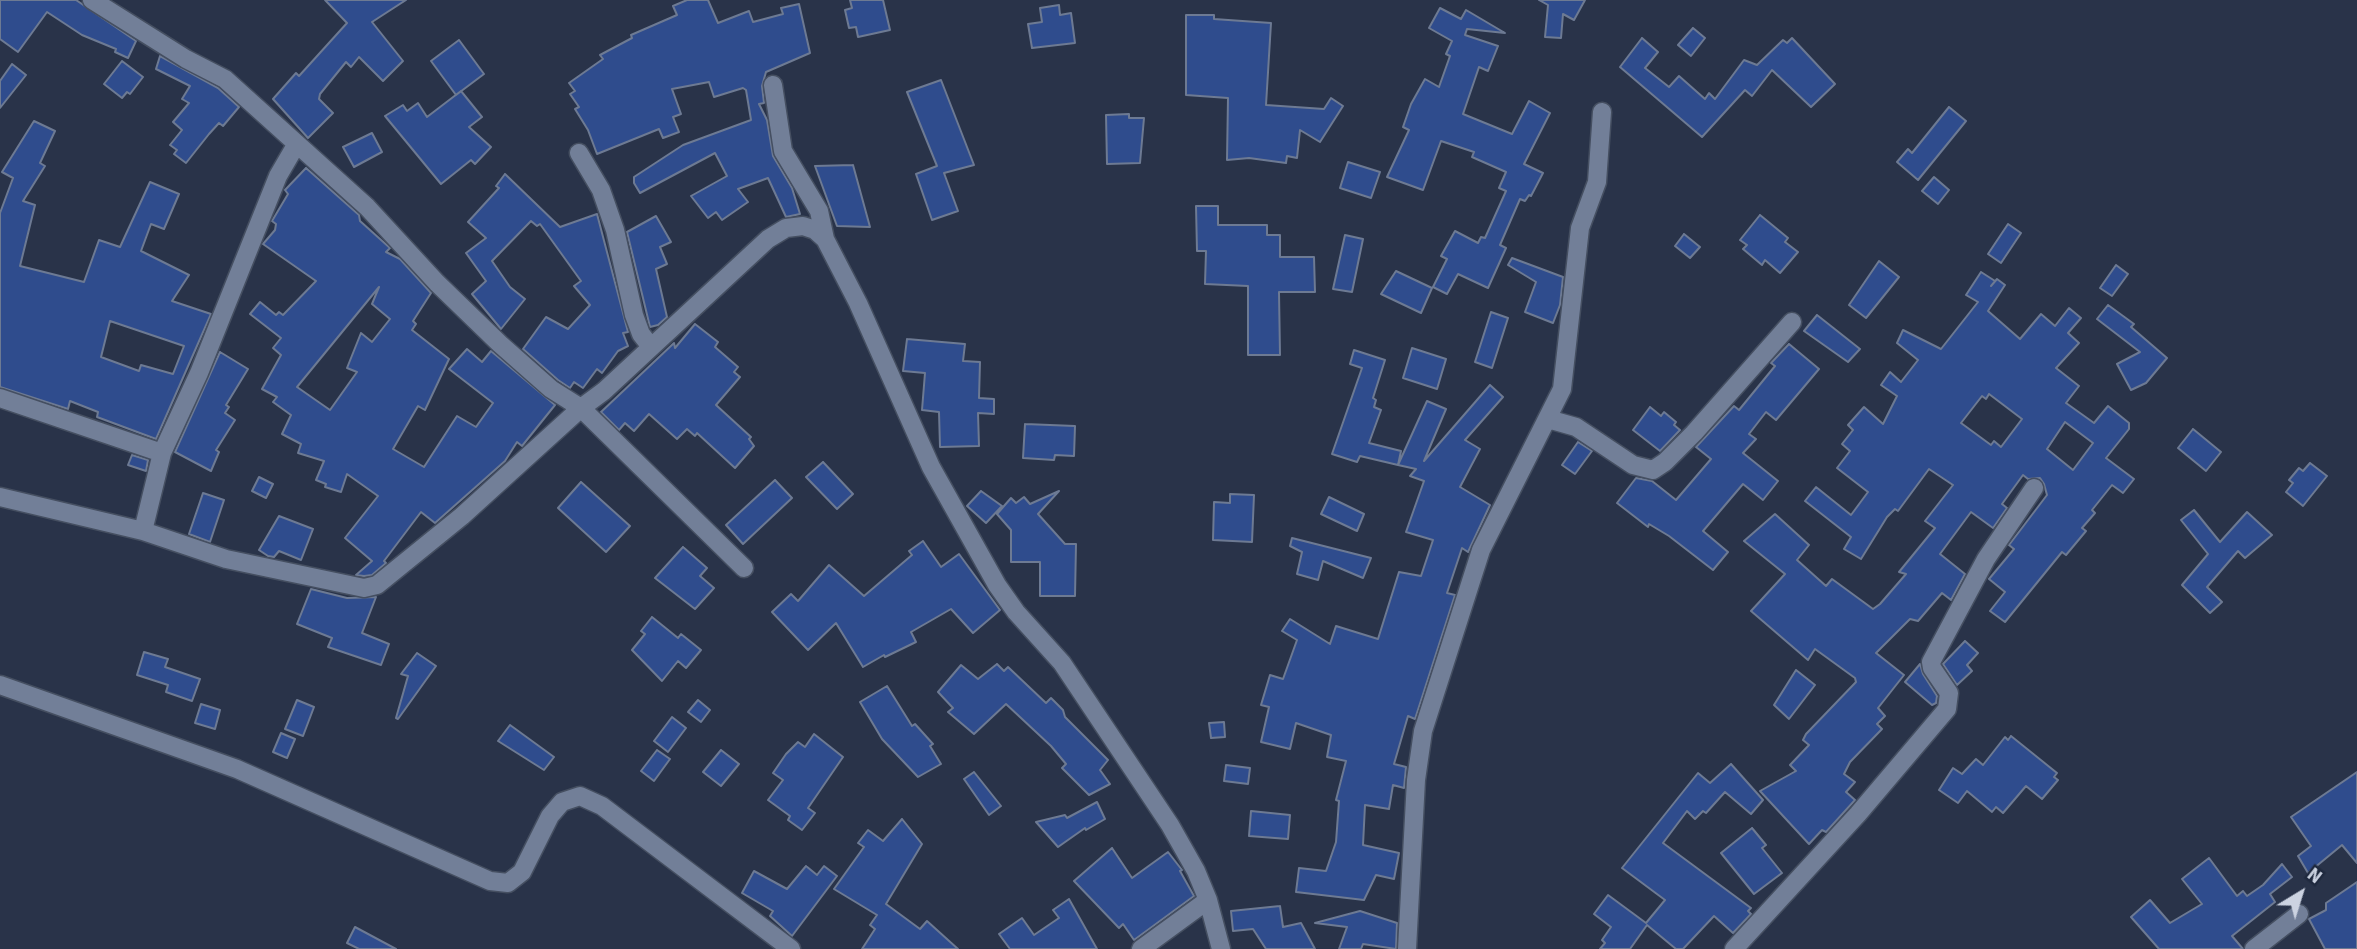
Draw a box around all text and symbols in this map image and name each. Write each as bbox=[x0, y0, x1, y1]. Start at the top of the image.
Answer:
north arrow bbox=[2266, 858, 2336, 928]
text: N bbox=[2301, 862, 2328, 891]

